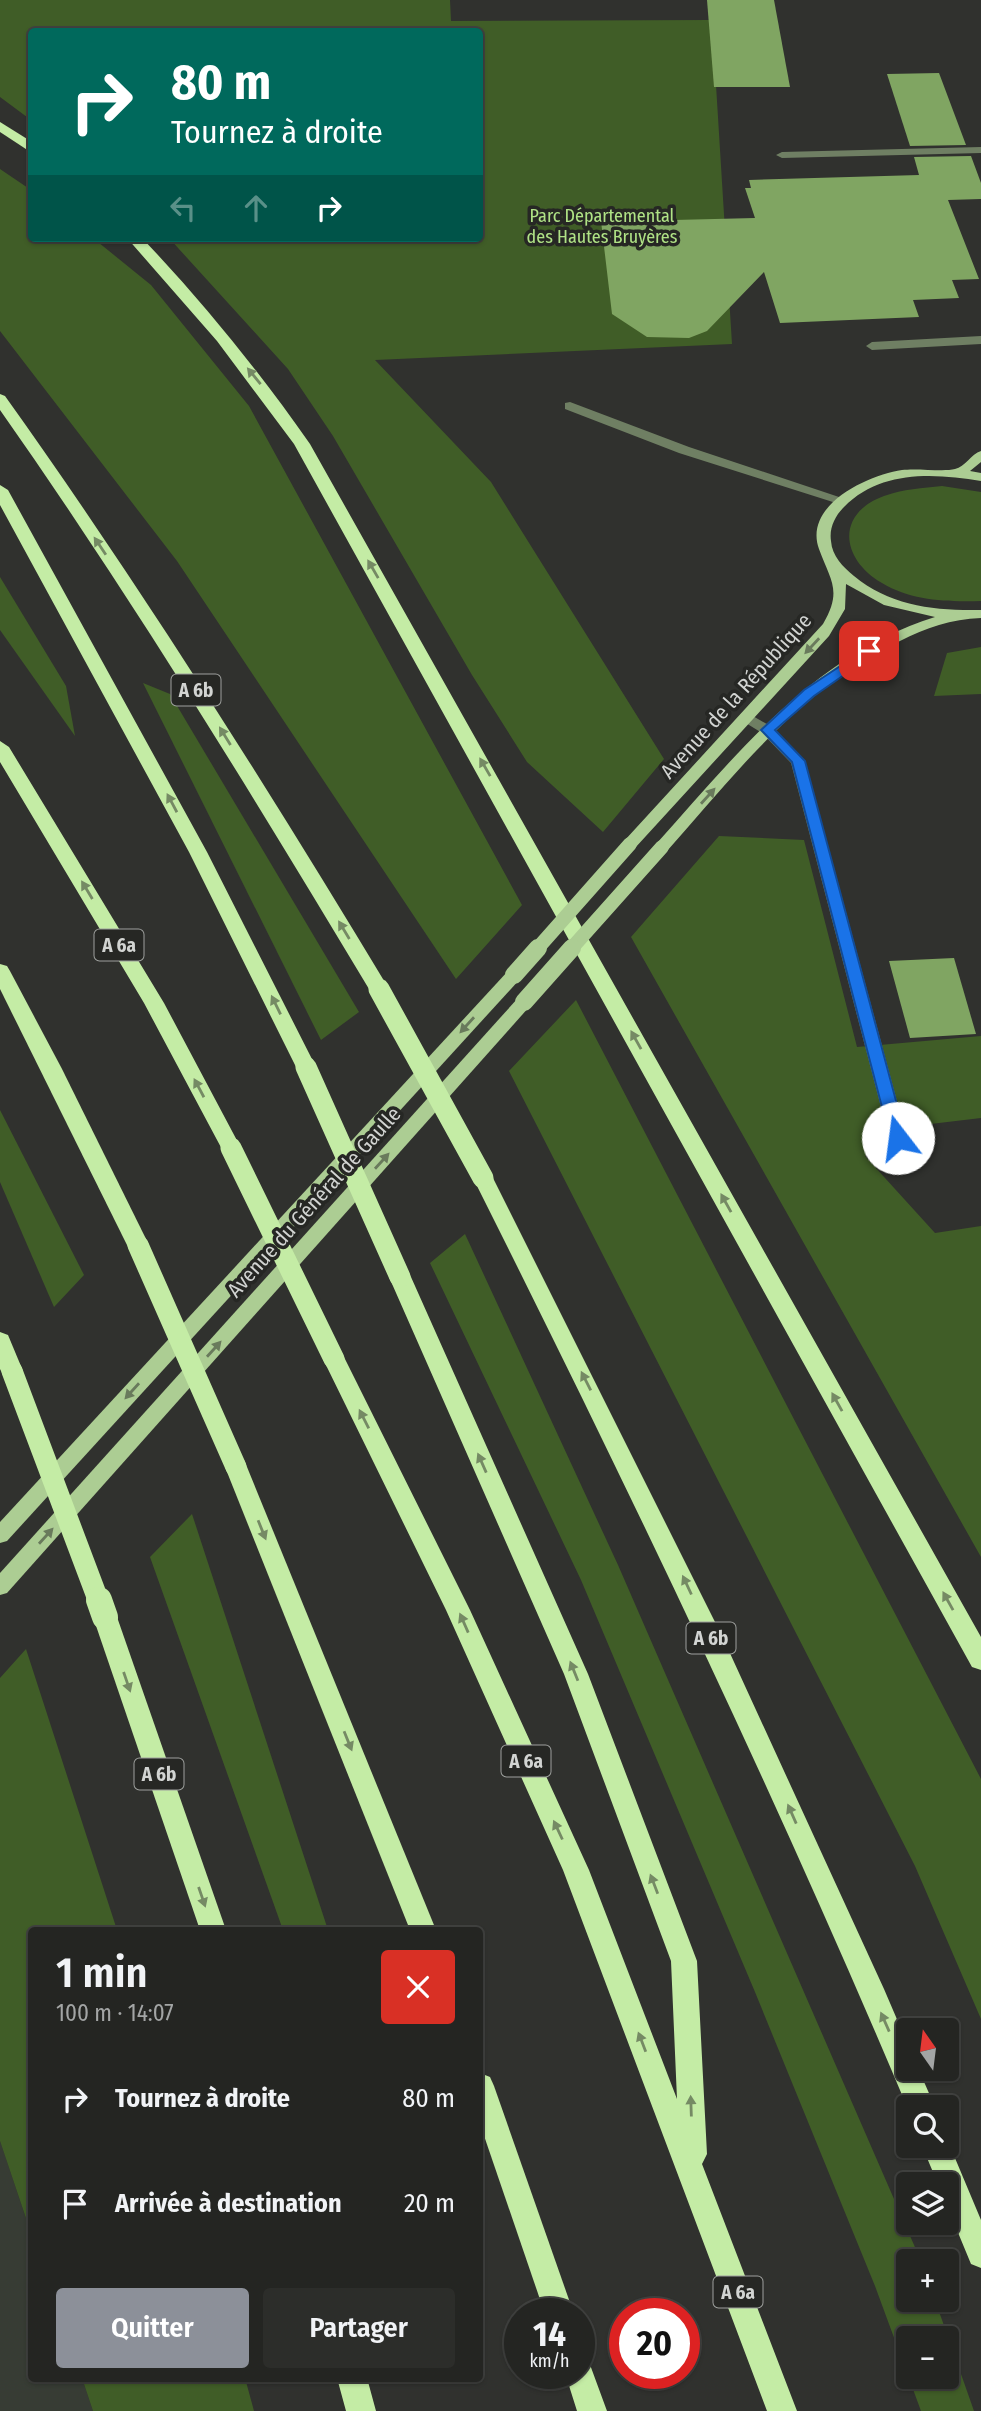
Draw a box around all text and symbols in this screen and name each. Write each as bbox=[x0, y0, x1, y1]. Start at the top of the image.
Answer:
text: 80 m bbox=[171, 53, 271, 112]
icon: right bbox=[56, 56, 147, 147]
text: Tournez à droite bbox=[171, 113, 383, 151]
icon: left bbox=[164, 189, 202, 227]
icon: ahead bbox=[237, 189, 275, 227]
icon: right bbox=[310, 189, 348, 227]
park label: Parc Départemental des Hautes Bruyères bbox=[527, 205, 678, 248]
one-way arrow bbox=[246, 367, 261, 385]
one-way arrow bbox=[93, 537, 107, 555]
one-way arrow bbox=[367, 560, 379, 579]
street label: Avenue de la République bbox=[655, 608, 817, 784]
pin bbox=[839, 621, 899, 681]
icon: arrive bbox=[850, 632, 888, 670]
one-way arrow bbox=[804, 637, 820, 654]
road number: A 6b bbox=[172, 674, 220, 706]
one-way arrow bbox=[219, 726, 232, 746]
one-way arrow bbox=[479, 758, 491, 777]
one-way arrow bbox=[699, 788, 715, 805]
one-way arrow bbox=[166, 793, 177, 813]
one-way arrow bbox=[80, 880, 93, 899]
one-way arrow bbox=[338, 921, 350, 940]
road number: A 6a bbox=[94, 930, 144, 960]
one-way arrow bbox=[270, 995, 281, 1015]
one-way arrow bbox=[460, 1016, 476, 1033]
one-way arrow bbox=[630, 1031, 642, 1050]
one-way arrow bbox=[193, 1078, 204, 1098]
street label: Avenue du Général de Gaulle bbox=[222, 1101, 406, 1303]
position arrow bbox=[861, 1101, 935, 1175]
one-way arrow bbox=[374, 1152, 390, 1170]
one-way arrow bbox=[720, 1194, 732, 1213]
one-way arrow bbox=[206, 1340, 222, 1358]
one-way arrow bbox=[580, 1371, 591, 1391]
one-way arrow bbox=[125, 1383, 140, 1400]
one-way arrow bbox=[831, 1392, 843, 1412]
one-way arrow bbox=[359, 1409, 370, 1429]
one-way arrow bbox=[476, 1453, 488, 1473]
one-way arrow bbox=[257, 1520, 268, 1541]
one-way arrow bbox=[37, 1528, 53, 1545]
one-way arrow bbox=[681, 1575, 693, 1595]
one-way arrow bbox=[942, 1591, 954, 1610]
one-way arrow bbox=[458, 1613, 470, 1633]
road number: A 6b bbox=[686, 1622, 736, 1654]
one-way arrow bbox=[569, 1660, 580, 1681]
one-way arrow bbox=[122, 1671, 133, 1692]
one-way arrow bbox=[342, 1731, 353, 1752]
road number: A 6a bbox=[502, 1746, 550, 1777]
road number: A 6b bbox=[134, 1758, 184, 1790]
one-way arrow bbox=[786, 1804, 798, 1824]
one-way arrow bbox=[552, 1820, 563, 1841]
one-way arrow bbox=[648, 1873, 659, 1894]
one-way arrow bbox=[197, 1886, 208, 1907]
text: 1 min bbox=[56, 1948, 147, 1998]
button: close bbox=[381, 1950, 455, 2024]
text: 100 m · 14:07 bbox=[56, 1999, 174, 2027]
one-way arrow bbox=[879, 2011, 890, 2032]
north arrow bbox=[896, 2018, 959, 2081]
map controls bbox=[896, 2018, 959, 2389]
one-way arrow bbox=[637, 2031, 648, 2052]
icon: right bbox=[56, 2080, 94, 2118]
text: Tournez à droite bbox=[115, 2083, 290, 2114]
text: 80 m bbox=[402, 2083, 455, 2114]
one-way arrow bbox=[685, 2094, 696, 2116]
button: search bbox=[896, 2095, 959, 2158]
button: layers bbox=[896, 2172, 959, 2235]
icon: arrive bbox=[56, 2185, 94, 2223]
text: Arrivée à destination bbox=[115, 2188, 342, 2219]
text: 20 m bbox=[404, 2188, 455, 2219]
button: + bbox=[896, 2249, 959, 2312]
road number: A 6a bbox=[714, 2276, 762, 2308]
button: Quitter bbox=[56, 2288, 249, 2368]
button: Partager bbox=[263, 2288, 455, 2368]
speed limit sign: 20 bbox=[609, 2298, 700, 2389]
text: 14 bbox=[533, 2313, 566, 2355]
button: − bbox=[896, 2326, 959, 2389]
text: km/h bbox=[529, 2350, 570, 2372]

